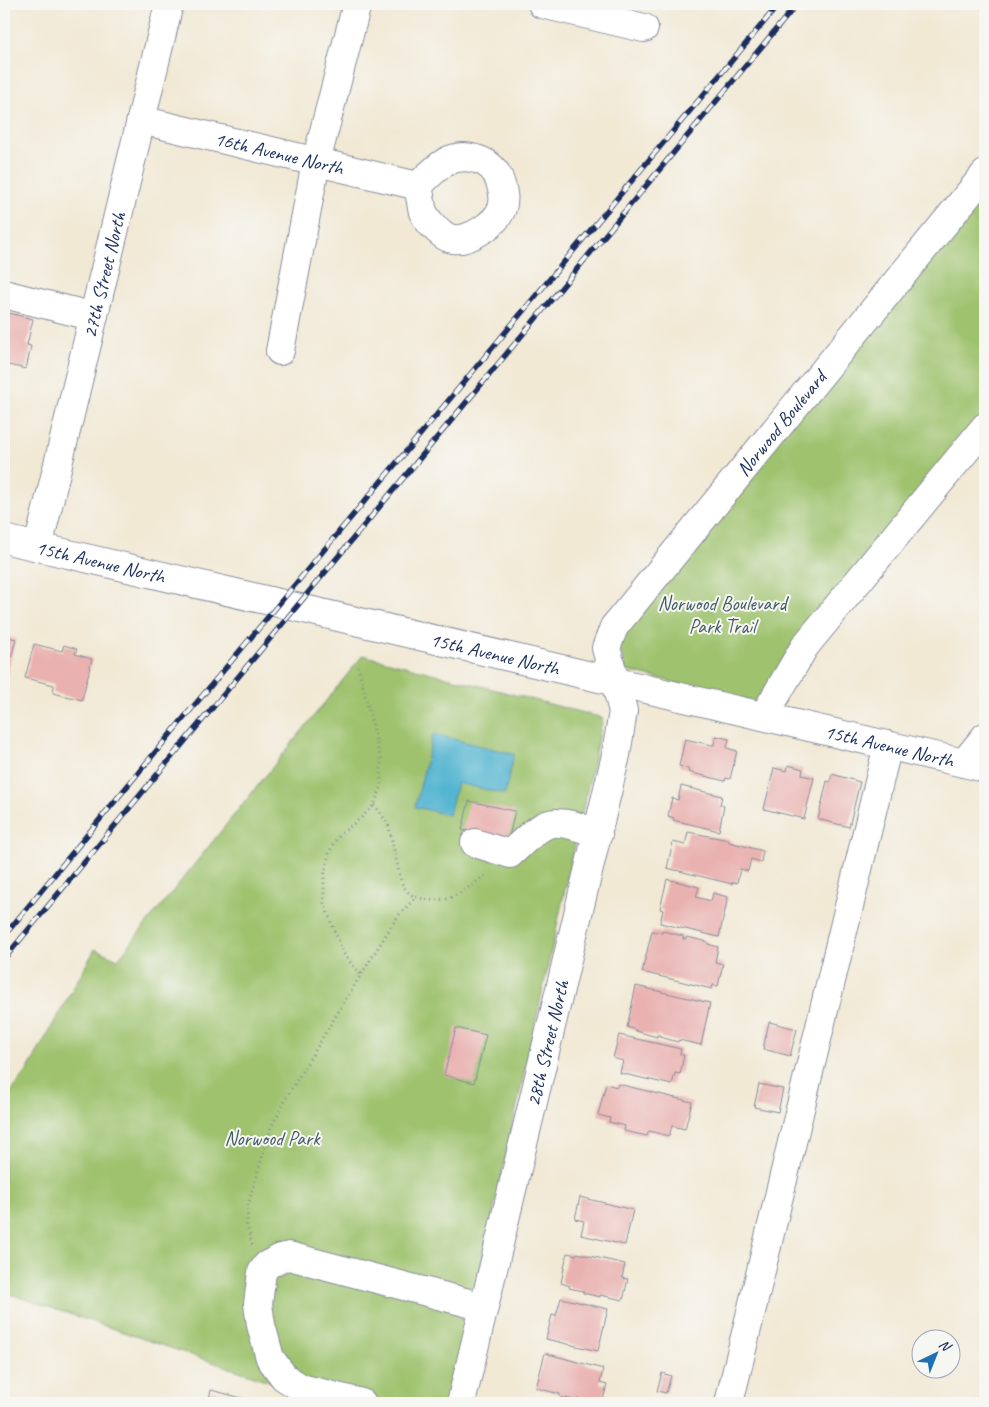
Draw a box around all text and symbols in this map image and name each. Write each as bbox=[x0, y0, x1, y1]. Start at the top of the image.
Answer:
street label: 16th Avenue North bbox=[212, 126, 348, 181]
street label: 27th Street North bbox=[77, 209, 132, 340]
street label: Norwood Boulevard bbox=[731, 363, 834, 481]
street label: 15th Avenue North bbox=[33, 535, 169, 590]
park label: Norwood Boulevard Park Trail bbox=[658, 591, 789, 639]
street label: 15th Avenue North bbox=[428, 627, 563, 682]
street label: 15th Avenue North bbox=[822, 719, 958, 774]
street label: 28th Street North bbox=[520, 977, 575, 1109]
park label: Norwood Park bbox=[224, 1126, 321, 1151]
north arrow bbox=[912, 1330, 962, 1380]
text: N bbox=[936, 1336, 955, 1356]

